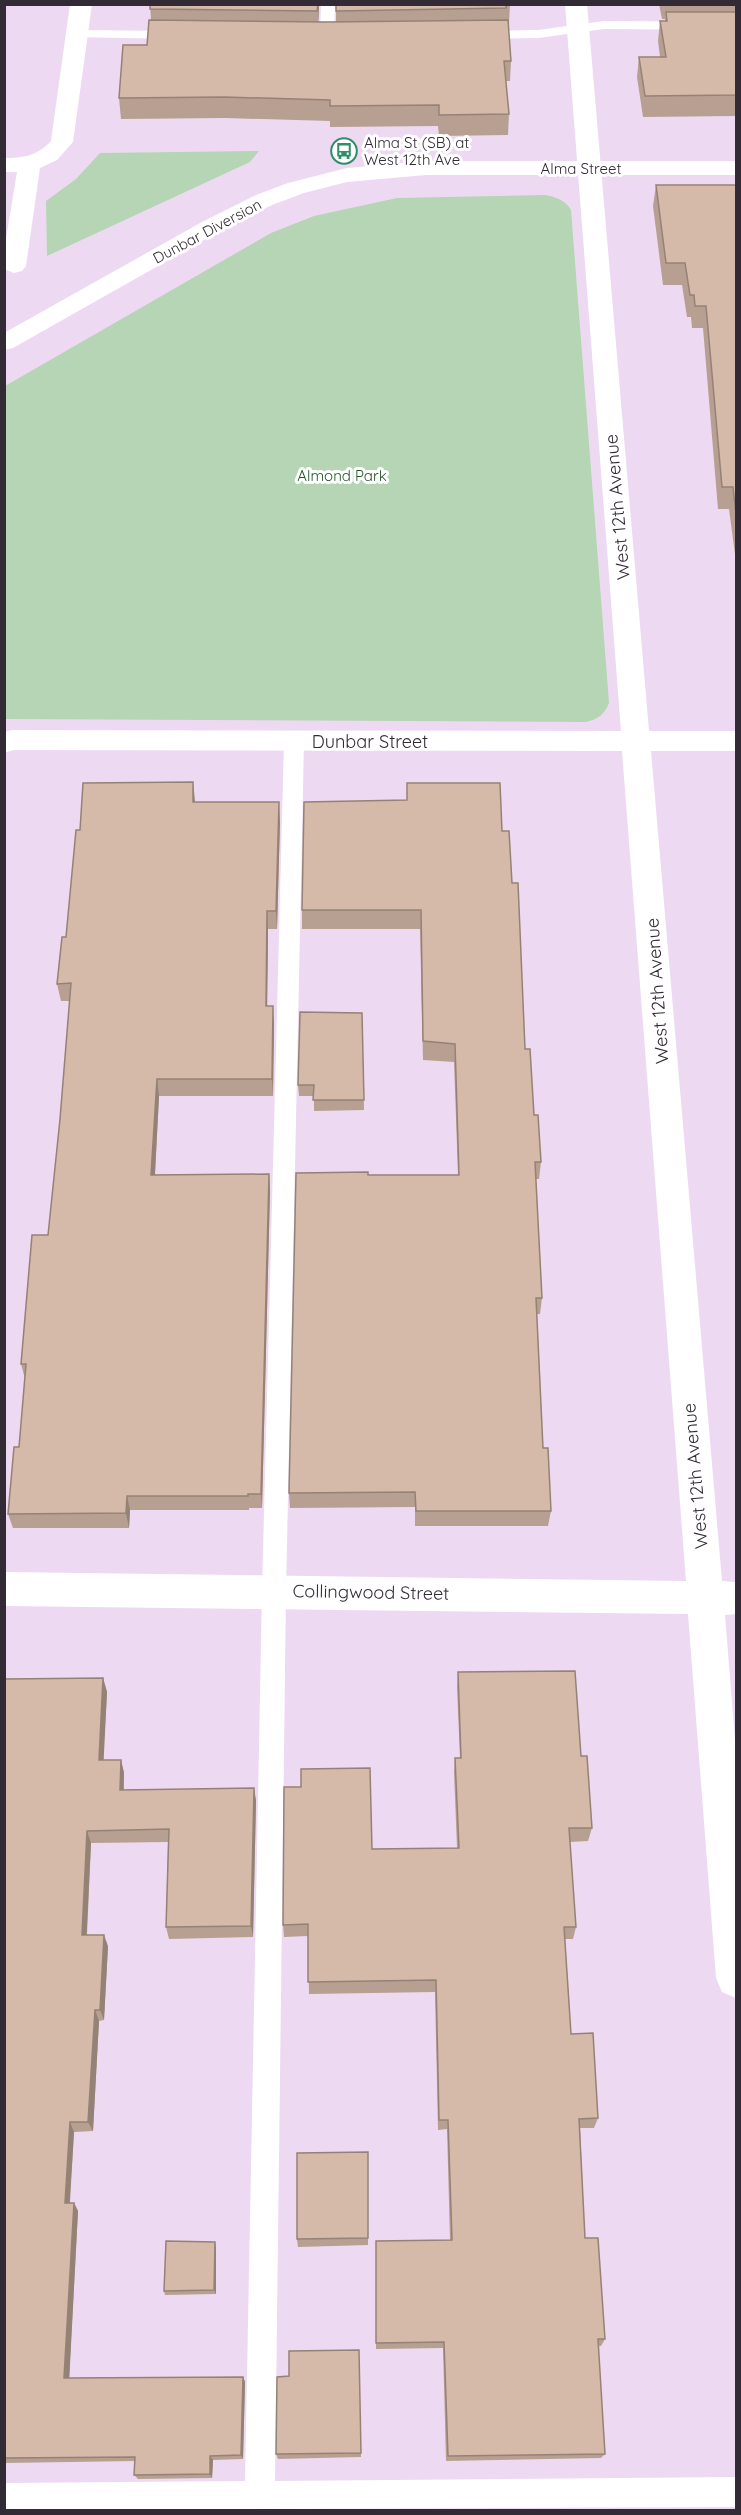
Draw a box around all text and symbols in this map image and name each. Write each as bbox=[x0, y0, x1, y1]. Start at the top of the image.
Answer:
place label: Alma St (SB) at West 12th Ave bbox=[364, 133, 469, 169]
bus stop icon: Alma St (SB) at West 12th Ave bbox=[329, 136, 359, 166]
street label: Alma Street bbox=[540, 159, 622, 178]
street label: Dunbar Diversion bbox=[150, 194, 264, 268]
street label: West 12th Avenue bbox=[599, 433, 635, 581]
park label: Almond Park bbox=[297, 466, 387, 485]
street label: Dunbar Street bbox=[312, 730, 428, 753]
street label: West 12th Avenue bbox=[640, 917, 674, 1065]
street label: West 12th Avenue bbox=[677, 1402, 713, 1550]
street label: Collingwood Street bbox=[292, 1579, 450, 1605]

